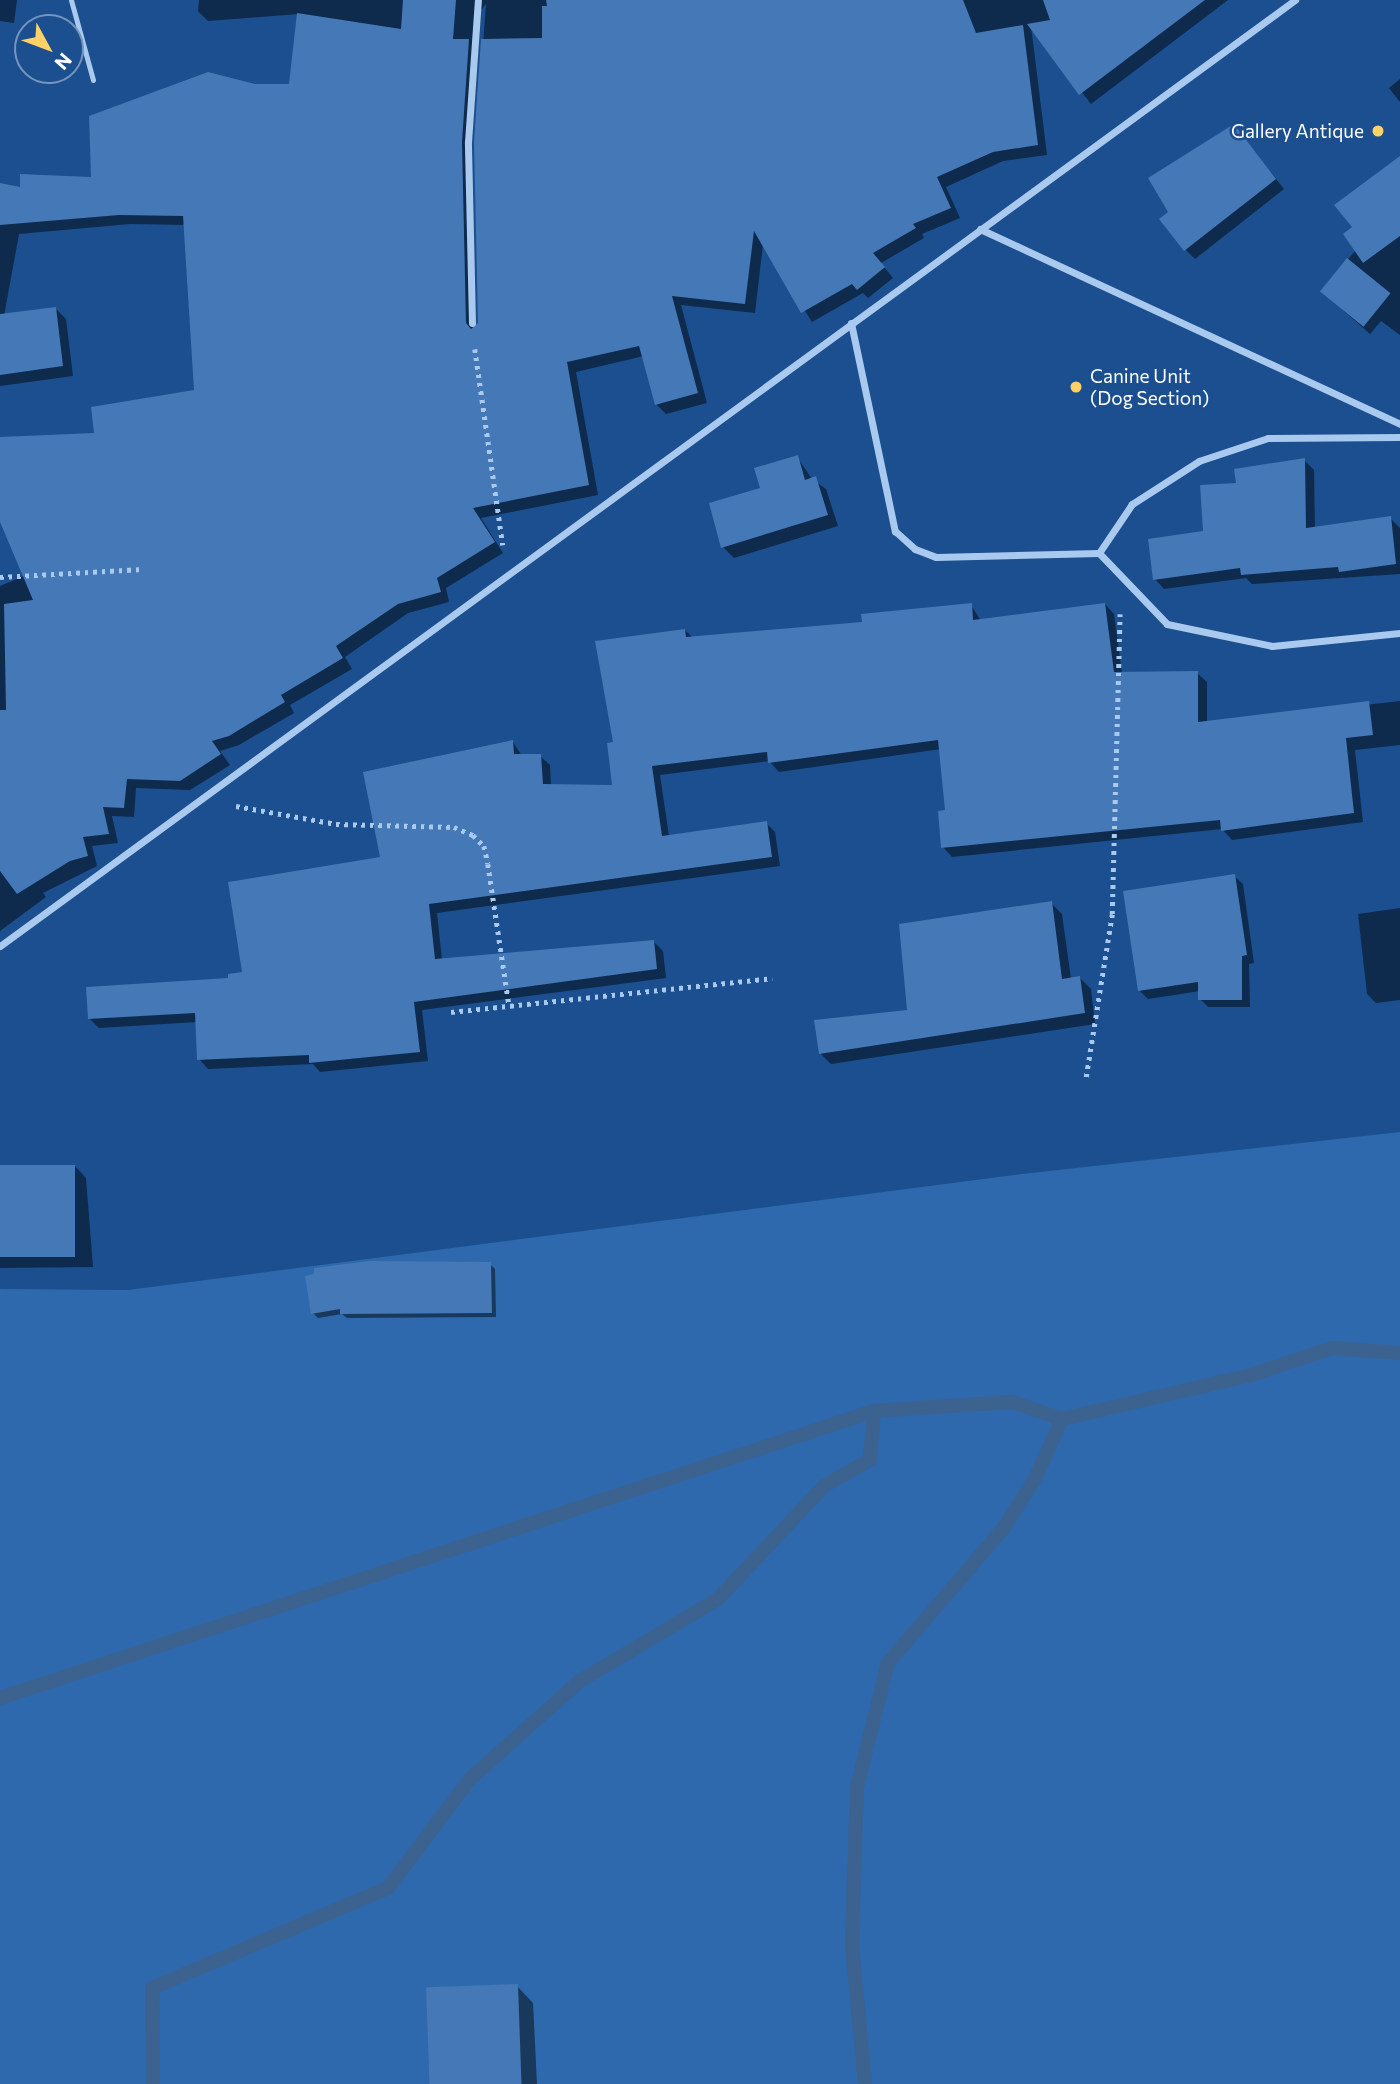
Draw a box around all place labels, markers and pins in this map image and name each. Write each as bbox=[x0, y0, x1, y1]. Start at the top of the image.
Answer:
place label: Gallery Antique bbox=[1231, 120, 1364, 142]
marker: Gallery Antique bbox=[1370, 123, 1386, 139]
place label: Canine Unit (Dog Section) bbox=[1090, 365, 1209, 409]
marker: Canine Unit (Dog Section) bbox=[1068, 379, 1084, 395]

